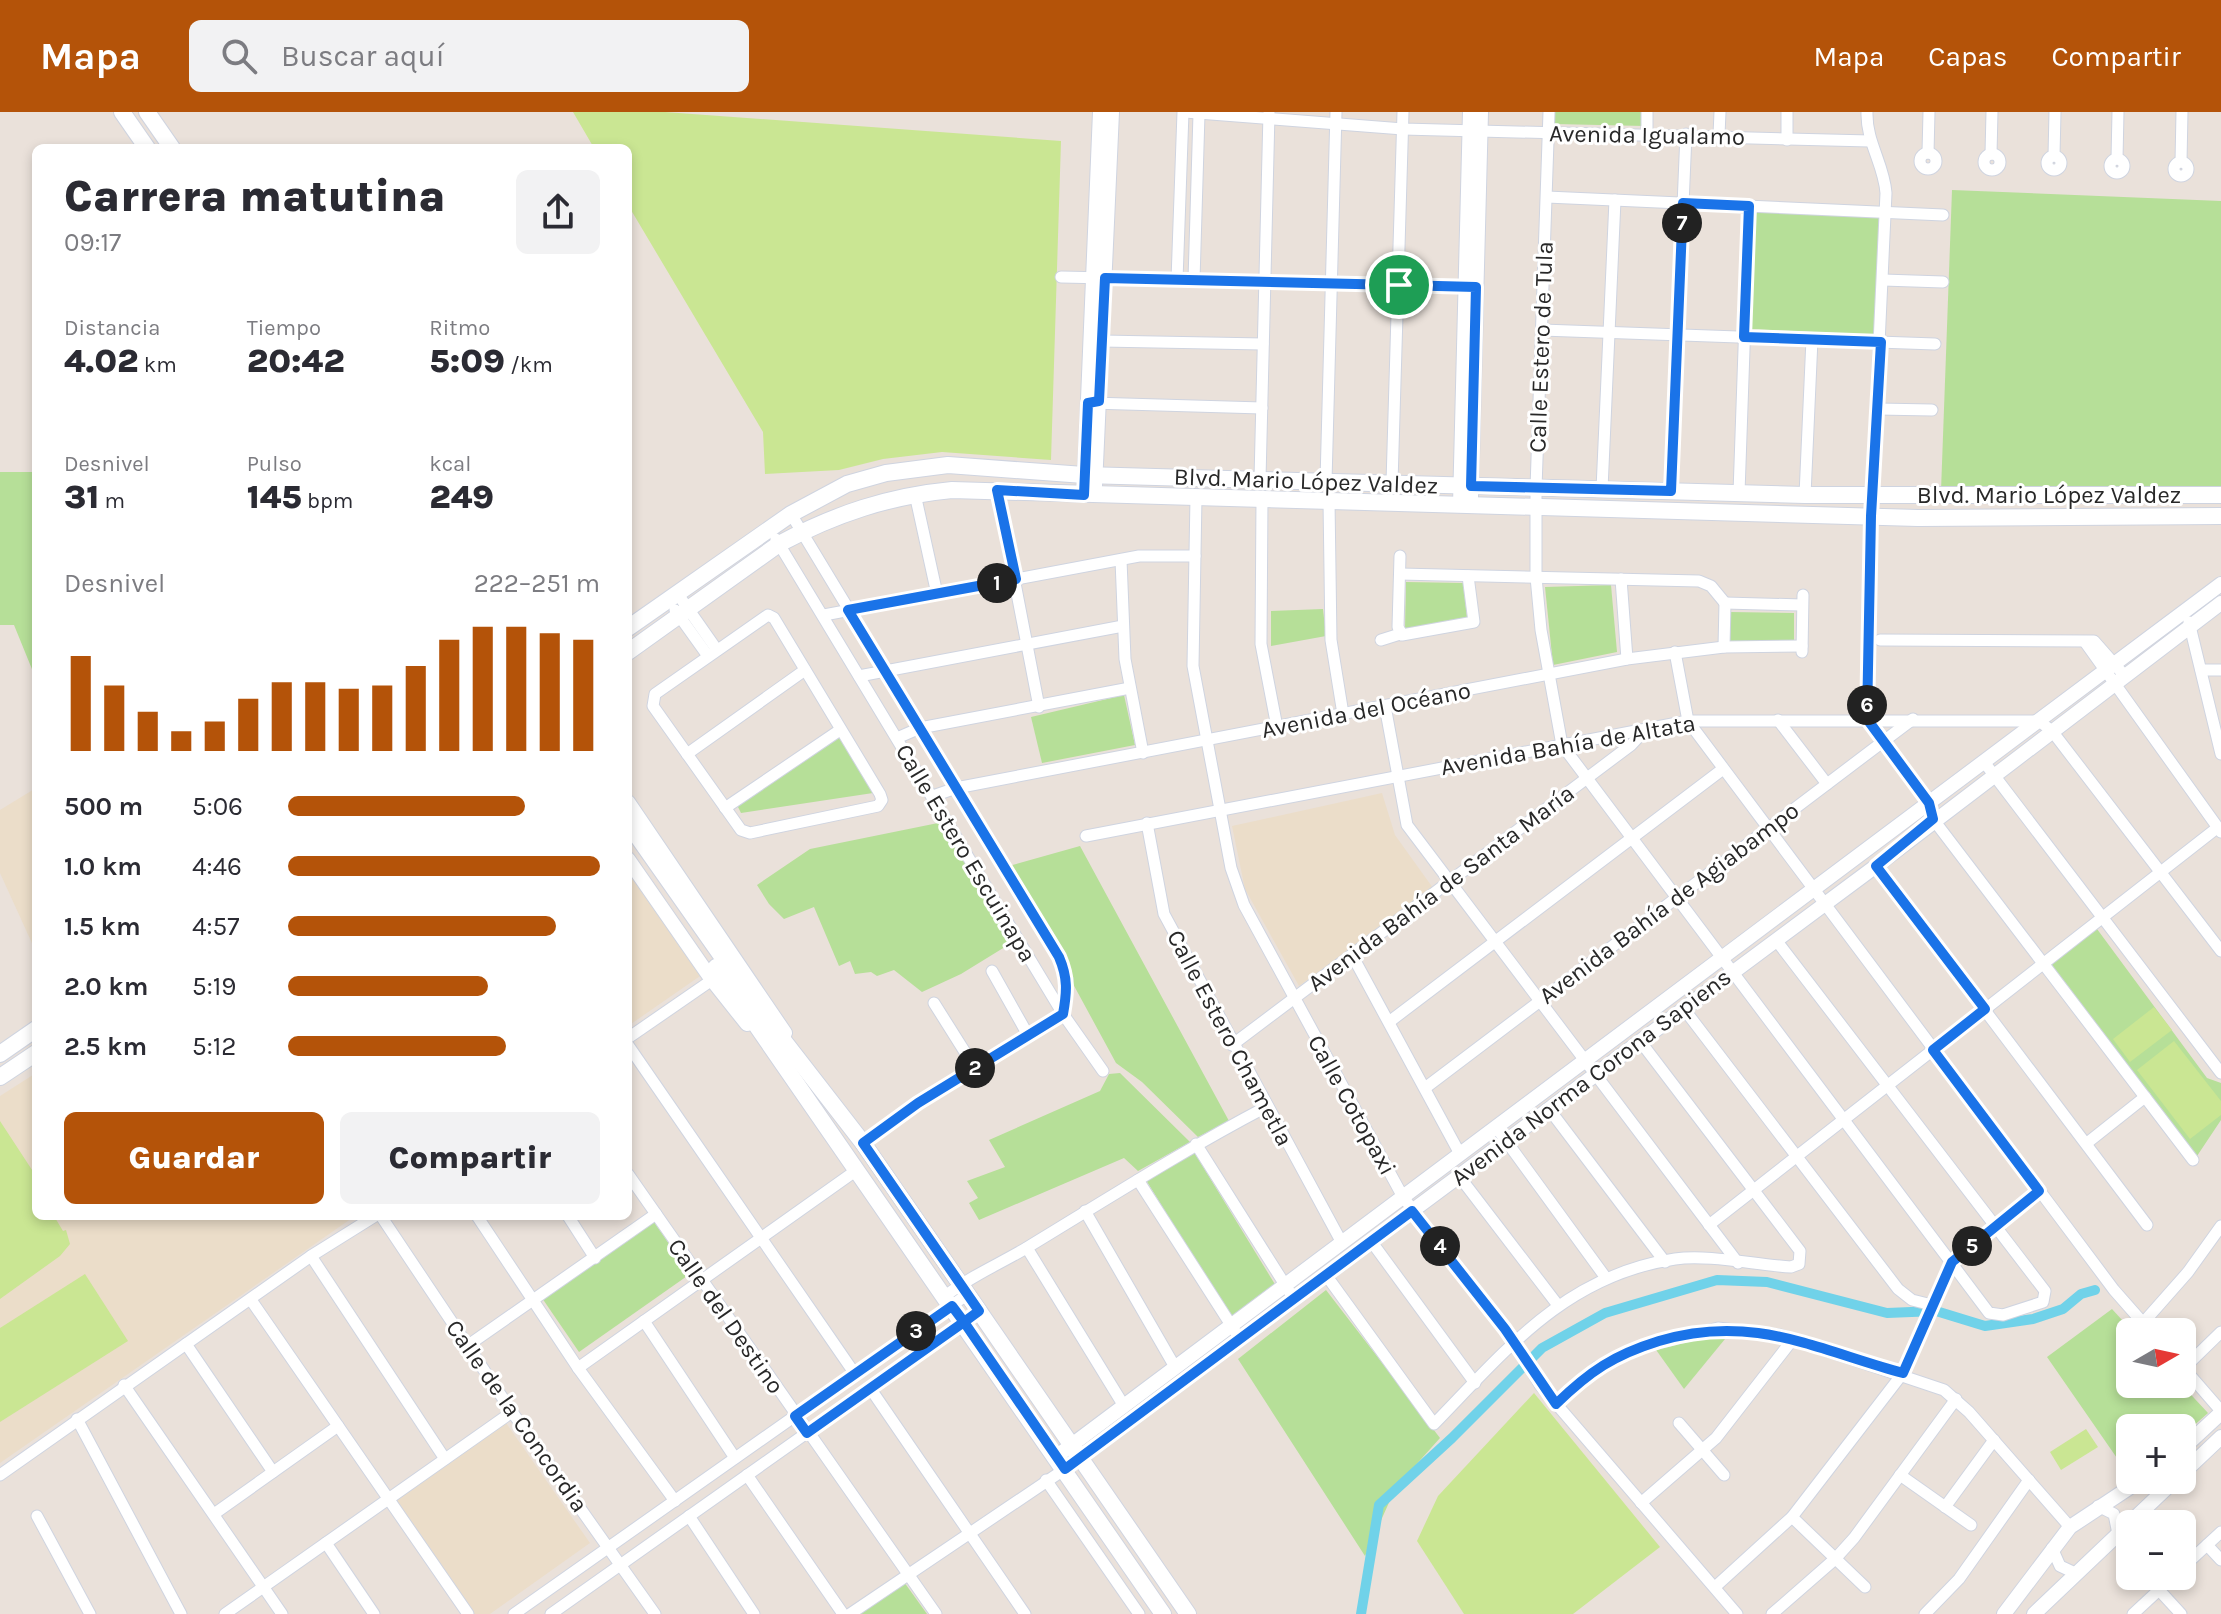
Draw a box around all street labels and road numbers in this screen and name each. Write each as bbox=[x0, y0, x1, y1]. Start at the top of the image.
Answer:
street label: Avenida Igualamo bbox=[1549, 119, 1745, 151]
street label: Calle Estero de Tula bbox=[1523, 241, 1559, 453]
street label: Blvd. Mario López Valdez bbox=[1173, 462, 1439, 500]
street label: Blvd. Mario López Valdez bbox=[1917, 481, 2181, 509]
street label: Avenida del Océano bbox=[1259, 676, 1473, 744]
street label: Avenida Bahía de Altata bbox=[1438, 709, 1698, 781]
street label: Calle Estero Escuinapa bbox=[890, 739, 1042, 967]
street label: Avenida Bahía de Santa María bbox=[1302, 779, 1580, 997]
street label: Avenida Bahía de Agiabampo bbox=[1534, 796, 1804, 1010]
street label: Calle Estero Chametla bbox=[1161, 925, 1299, 1151]
street label: Avenida Norma Corona Sapiens bbox=[1445, 963, 1737, 1191]
street label: Calle Cotopaxi bbox=[1302, 1030, 1402, 1180]
street label: Calle del Destino bbox=[662, 1233, 790, 1399]
street label: Calle de la Concordia bbox=[440, 1314, 594, 1518]

